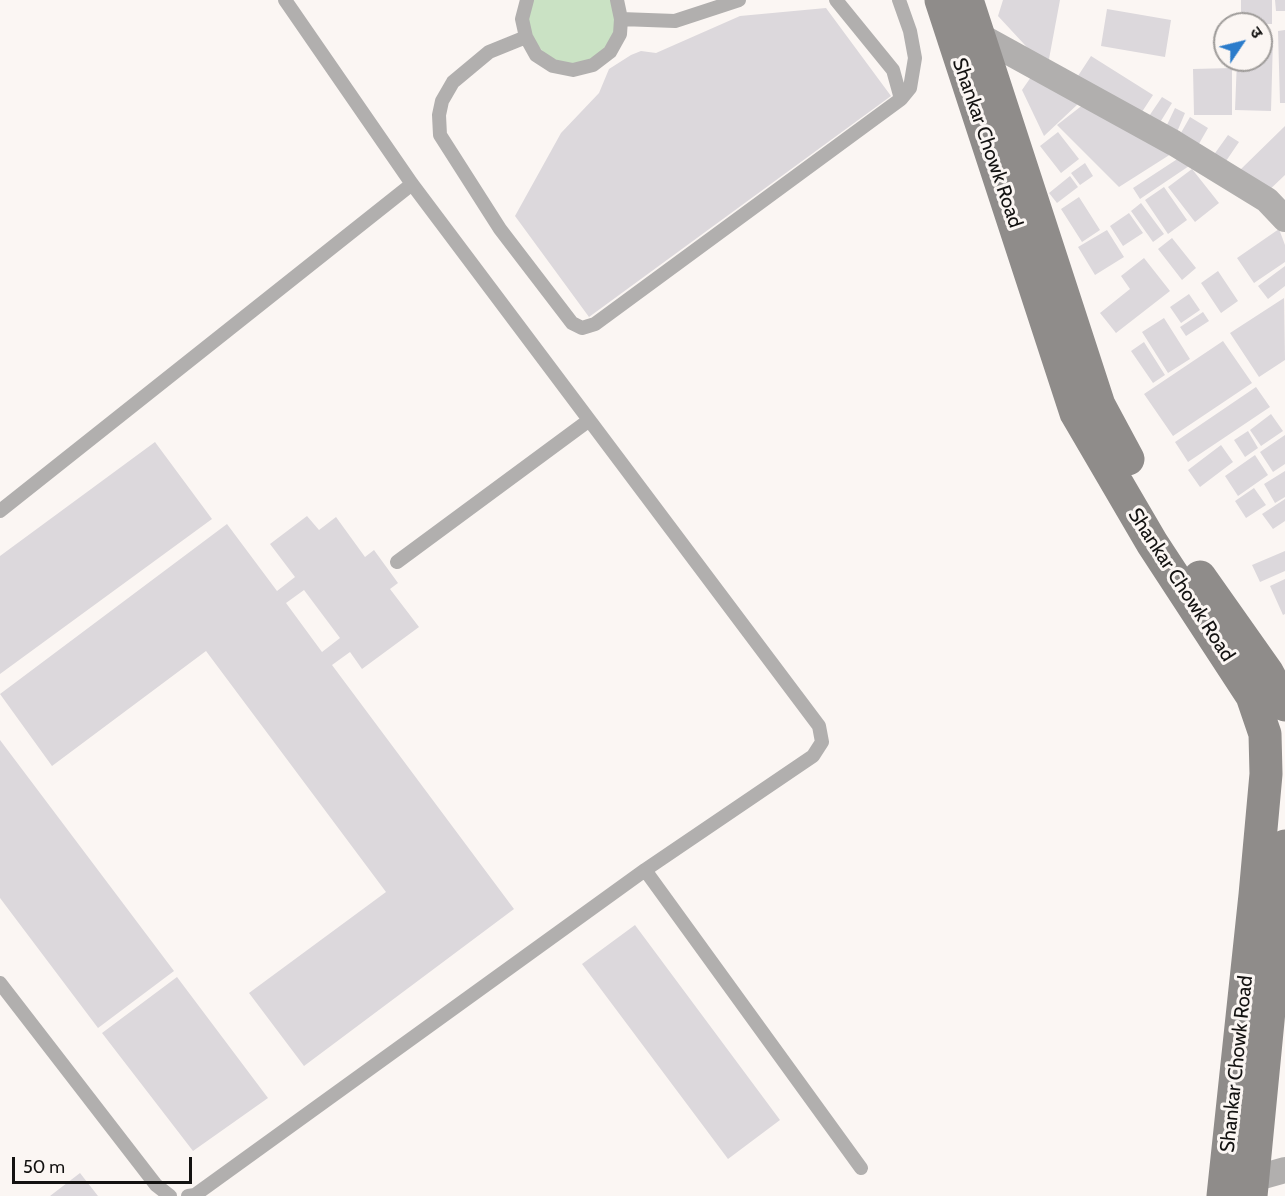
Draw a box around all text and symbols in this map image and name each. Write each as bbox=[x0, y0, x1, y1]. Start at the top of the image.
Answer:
north arrow bbox=[1213, 12, 1273, 72]
text: उ bbox=[1246, 23, 1267, 42]
street label: Shankar Chowk Road bbox=[947, 55, 1027, 231]
street label: Shankar Chowk Road bbox=[1123, 504, 1239, 666]
street label: Shankar Chowk Road bbox=[1216, 974, 1258, 1154]
scale bar bbox=[15, 1145, 195, 1183]
text: 50 m bbox=[23, 1156, 65, 1178]

